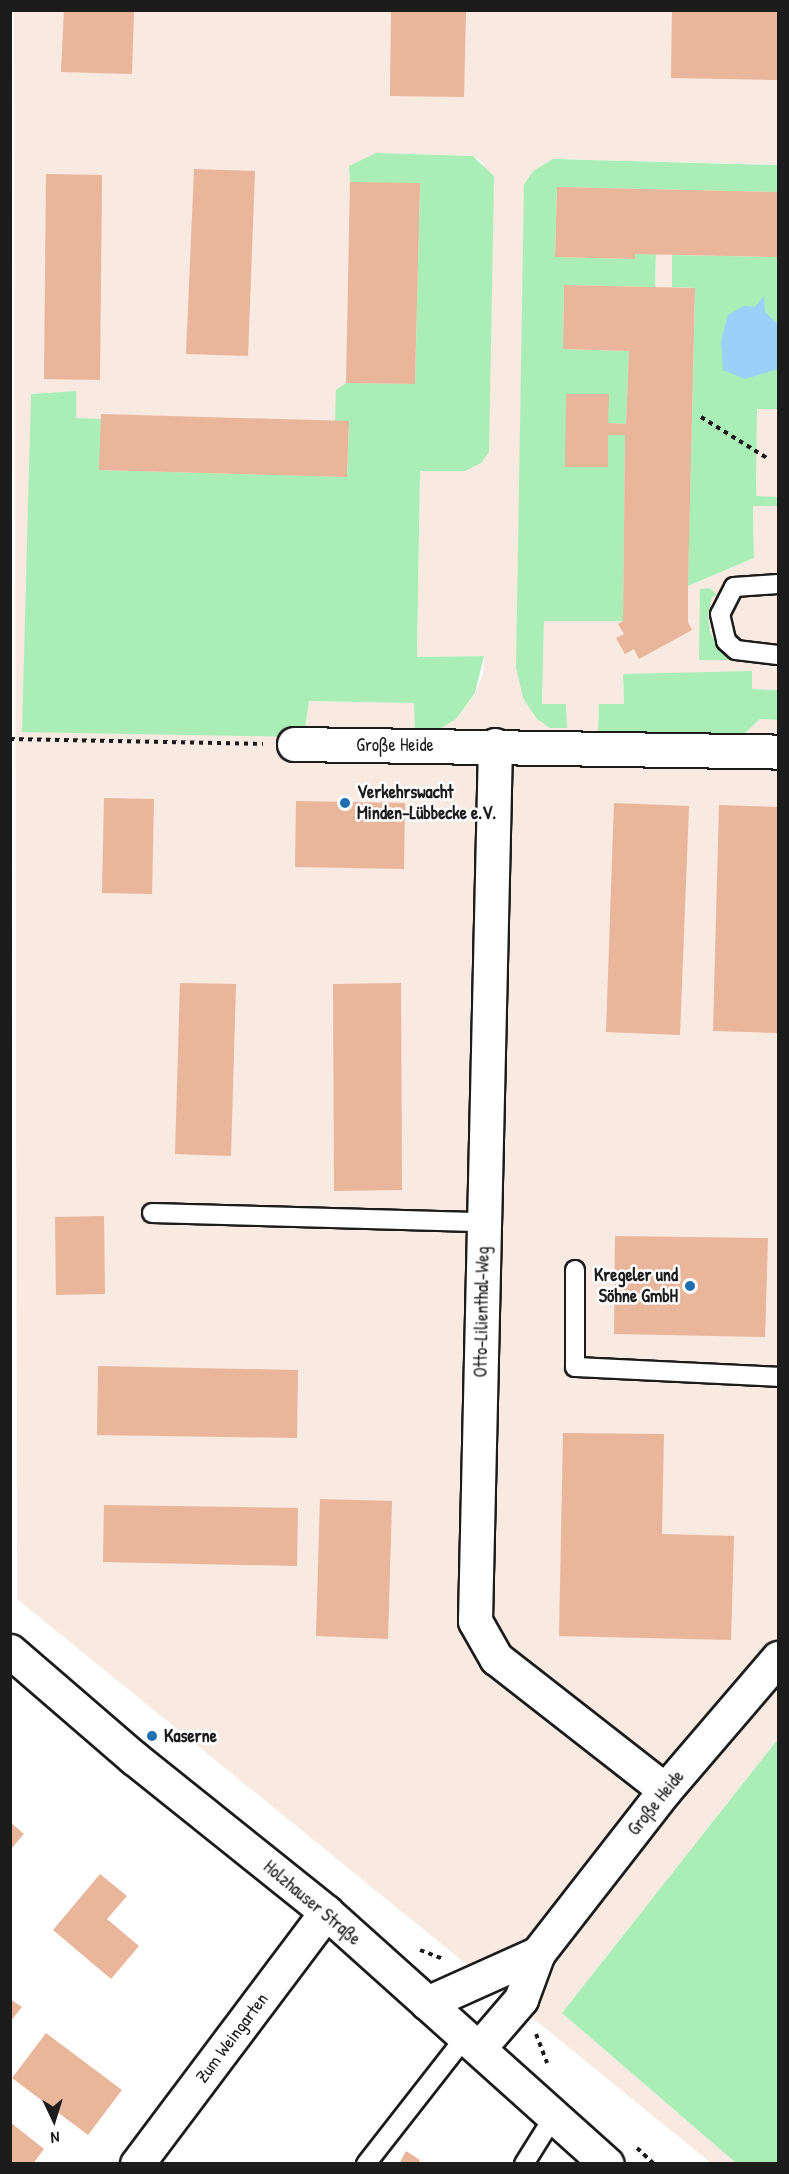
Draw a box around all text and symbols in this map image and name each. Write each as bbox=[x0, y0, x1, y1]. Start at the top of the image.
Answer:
street label: Große Heide bbox=[356, 734, 434, 756]
place label: Verkehrswacht Minden-Lübbecke e.V. bbox=[357, 782, 496, 824]
marker: Verkehrswacht Minden-Lübbecke e.V. bbox=[338, 796, 352, 810]
street label: Otto-Lilienthal-Weg bbox=[470, 1246, 494, 1378]
place label: Kregeler und Söhne GmbH bbox=[594, 1265, 678, 1308]
marker: Kregeler und Söhne GmbH bbox=[683, 1279, 697, 1293]
place label: Kaserne bbox=[164, 1725, 217, 1747]
marker: Kaserne bbox=[145, 1729, 159, 1743]
street label: Große Heide bbox=[623, 1766, 689, 1840]
street label: Holzhauser Straße bbox=[259, 1856, 365, 1950]
street label: Zum Weingarten bbox=[191, 1989, 273, 2087]
north arrow bbox=[24, 2090, 84, 2150]
text: N bbox=[50, 2127, 60, 2149]

